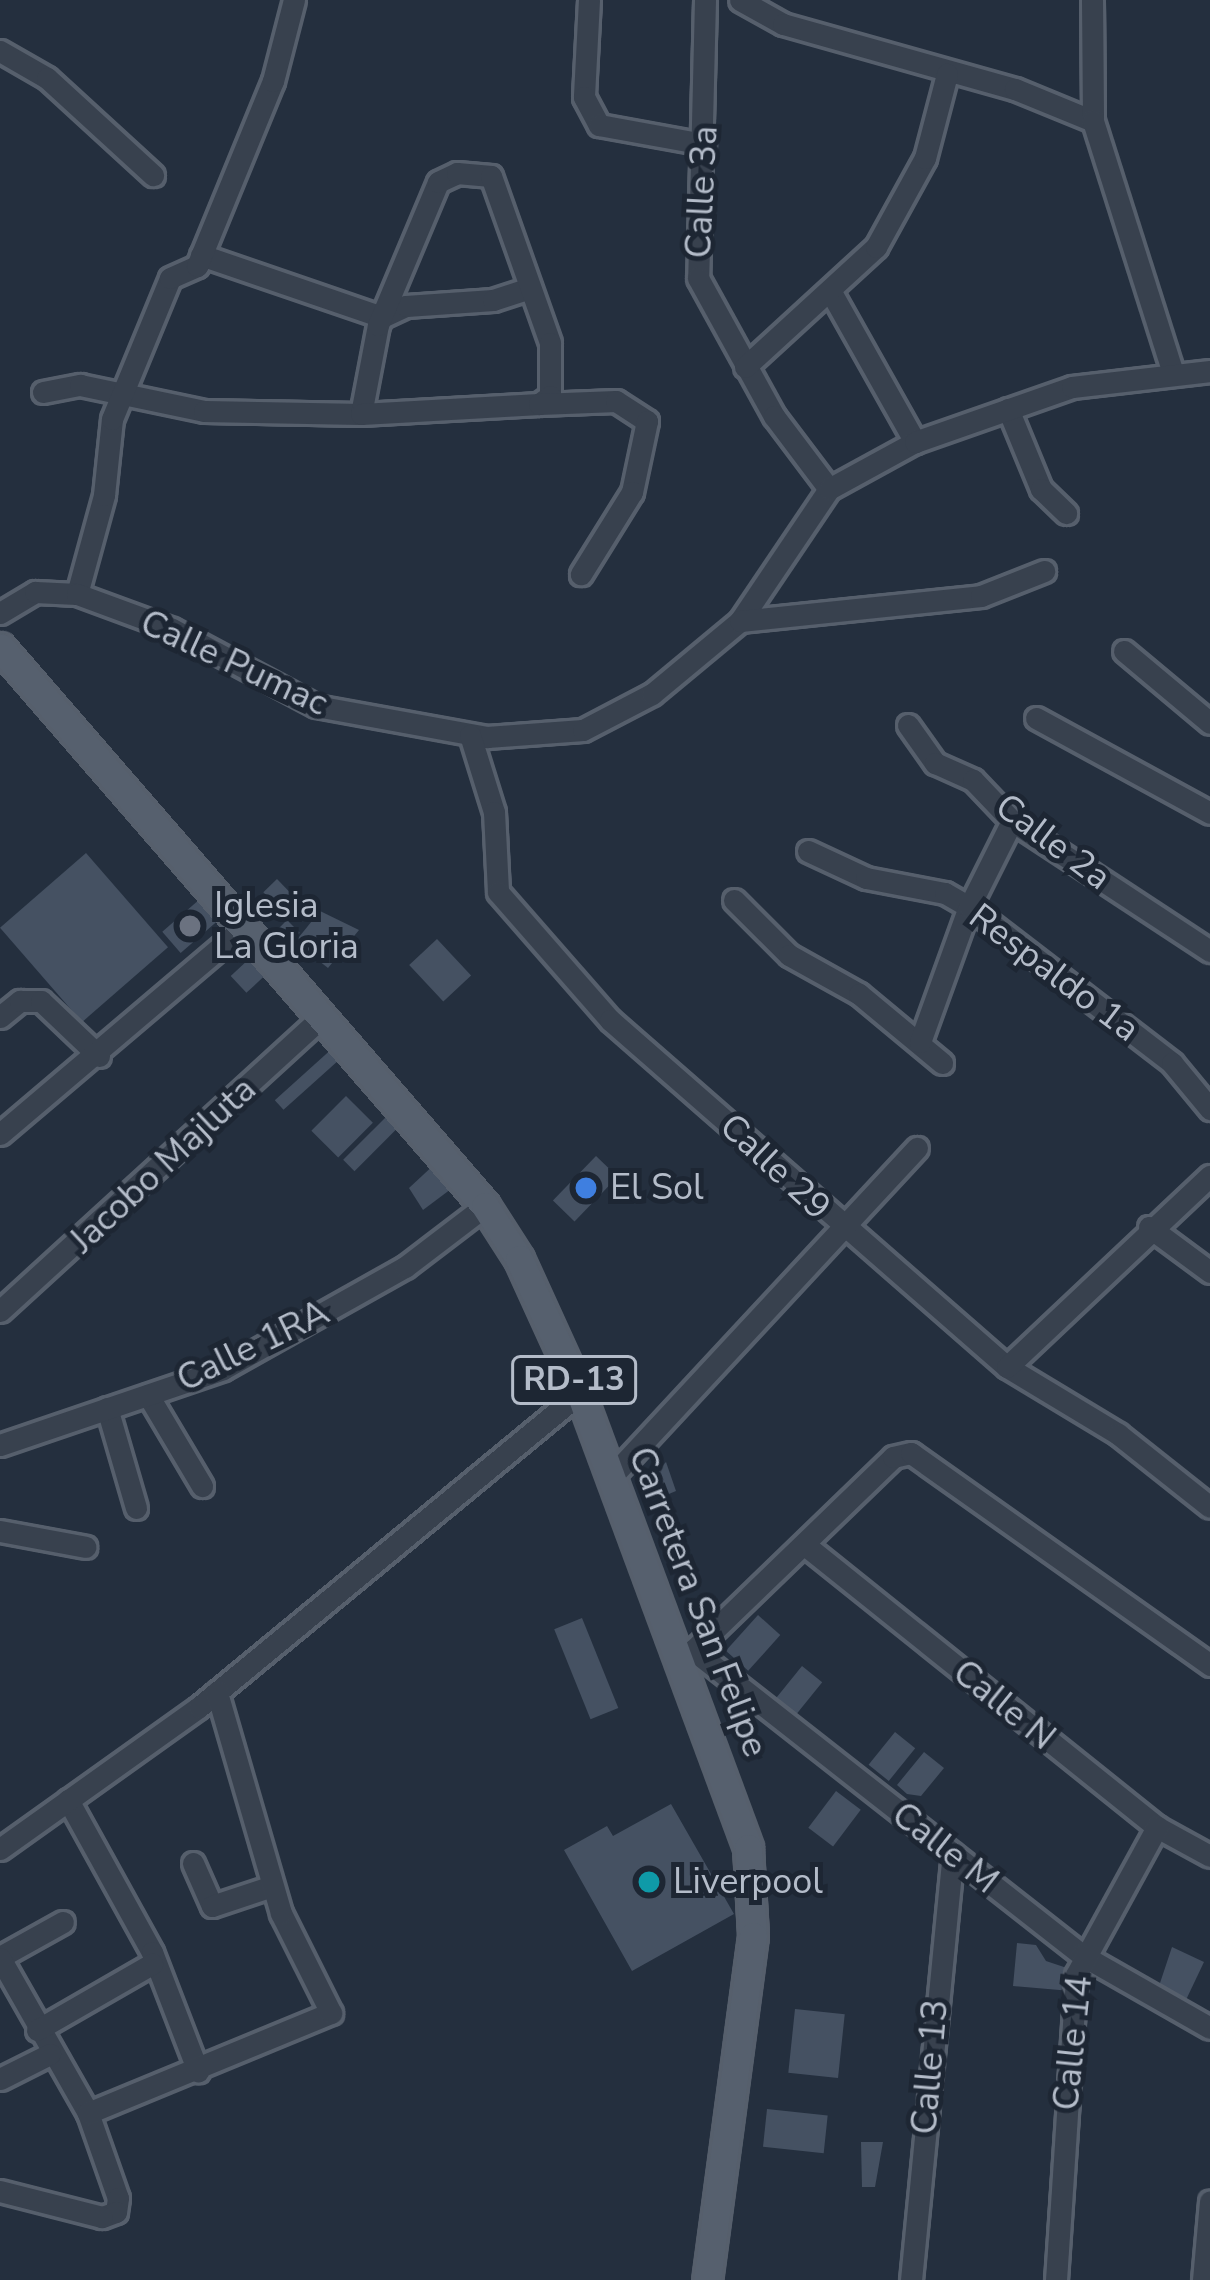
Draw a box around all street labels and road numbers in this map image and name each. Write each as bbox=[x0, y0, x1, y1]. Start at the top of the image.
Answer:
street label: Calle 3a bbox=[677, 124, 727, 260]
street label: Calle Pumac bbox=[134, 601, 334, 725]
street label: Calle 2a bbox=[987, 785, 1119, 899]
street label: Respaldo 1a bbox=[960, 895, 1148, 1051]
street label: Jacobo Majluta bbox=[61, 1068, 265, 1262]
street label: Calle 29 bbox=[711, 1105, 839, 1229]
street label: Calle 1RA bbox=[170, 1291, 336, 1401]
road number: RD-13 bbox=[511, 1353, 637, 1407]
street label: Carretera San Felipe bbox=[619, 1441, 777, 1763]
street label: Calle N bbox=[944, 1651, 1064, 1759]
street label: Calle M bbox=[883, 1793, 1007, 1903]
street label: Calle 14 bbox=[1044, 1973, 1102, 2113]
street label: Calle 13 bbox=[903, 1998, 957, 2136]

